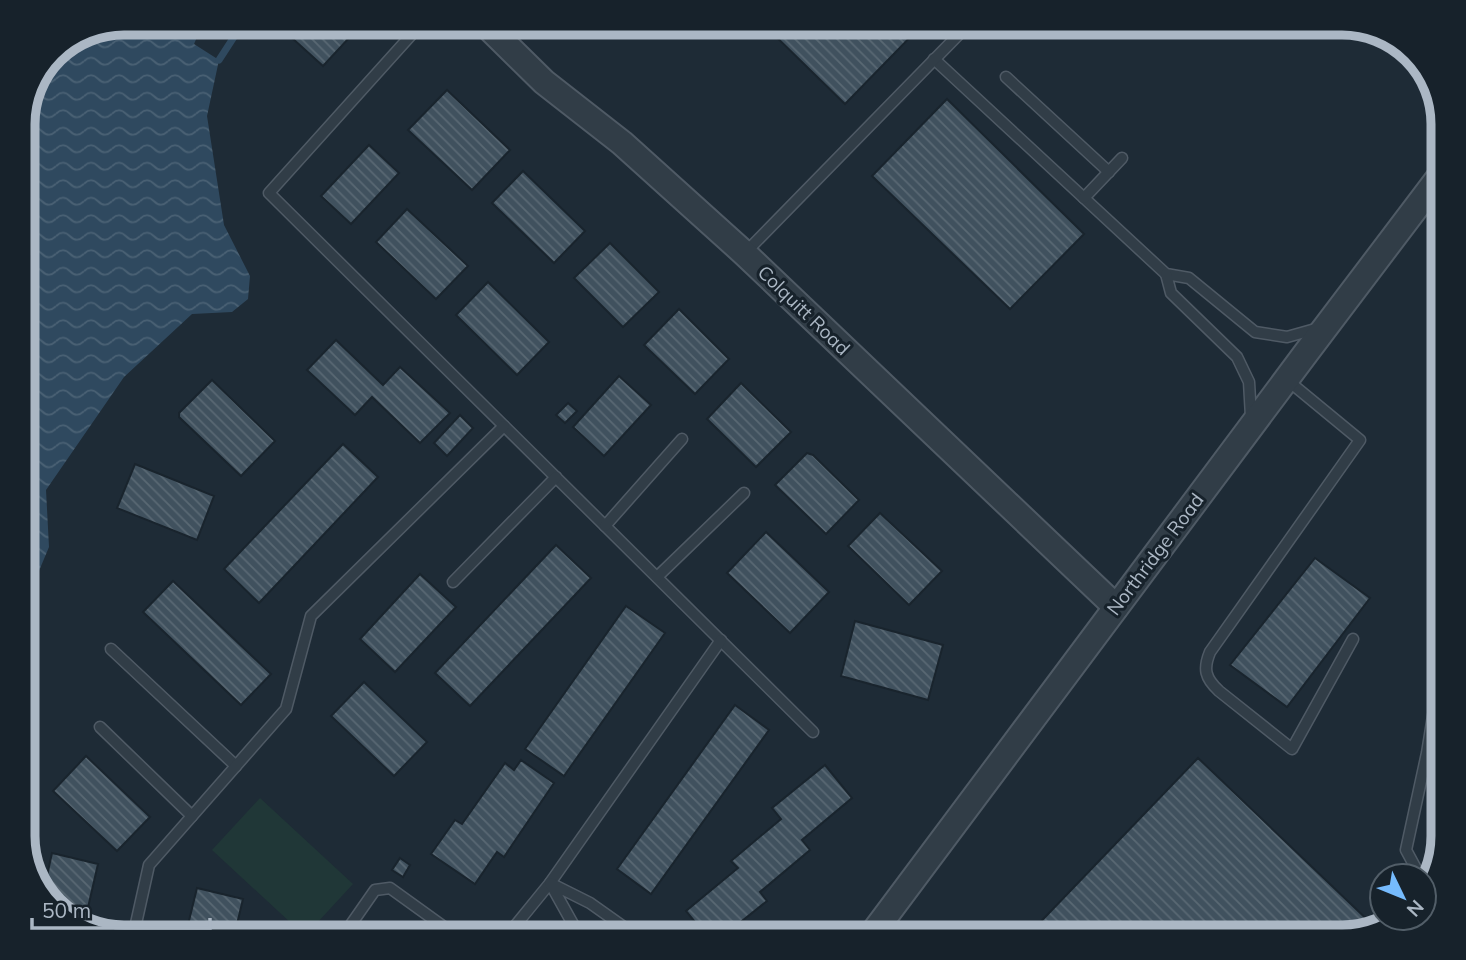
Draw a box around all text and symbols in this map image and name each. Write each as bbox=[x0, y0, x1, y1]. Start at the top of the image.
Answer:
street label: Colquitt Road bbox=[753, 260, 855, 360]
street label: Northridge Road bbox=[1101, 488, 1209, 620]
north arrow bbox=[1368, 862, 1438, 932]
scale bar bbox=[32, 886, 210, 930]
text: N bbox=[1402, 895, 1429, 922]
text: 50 m bbox=[42, 897, 91, 923]

